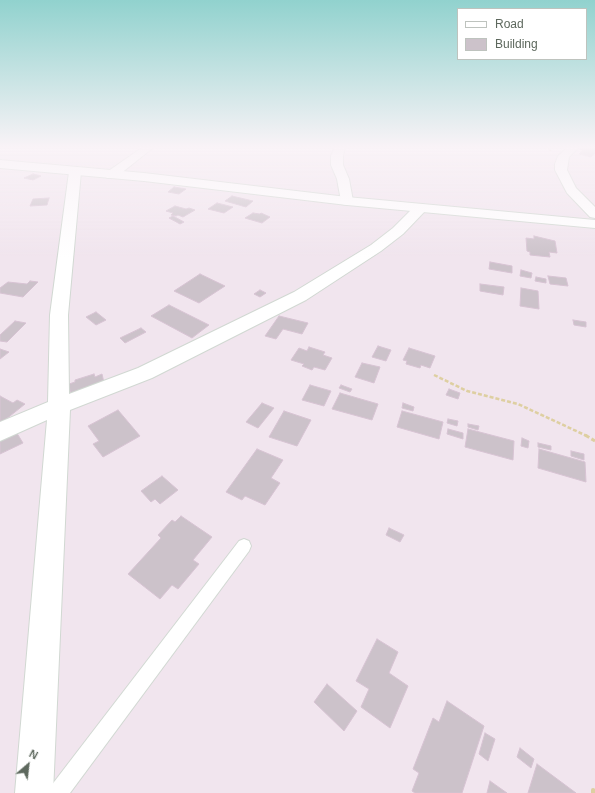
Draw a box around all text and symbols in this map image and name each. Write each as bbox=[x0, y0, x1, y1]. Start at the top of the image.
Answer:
legend bbox=[457, 8, 587, 60]
text: Road bbox=[495, 17, 524, 31]
text: Building bbox=[495, 37, 538, 51]
north arrow bbox=[8, 745, 48, 785]
text: N bbox=[27, 747, 40, 762]

